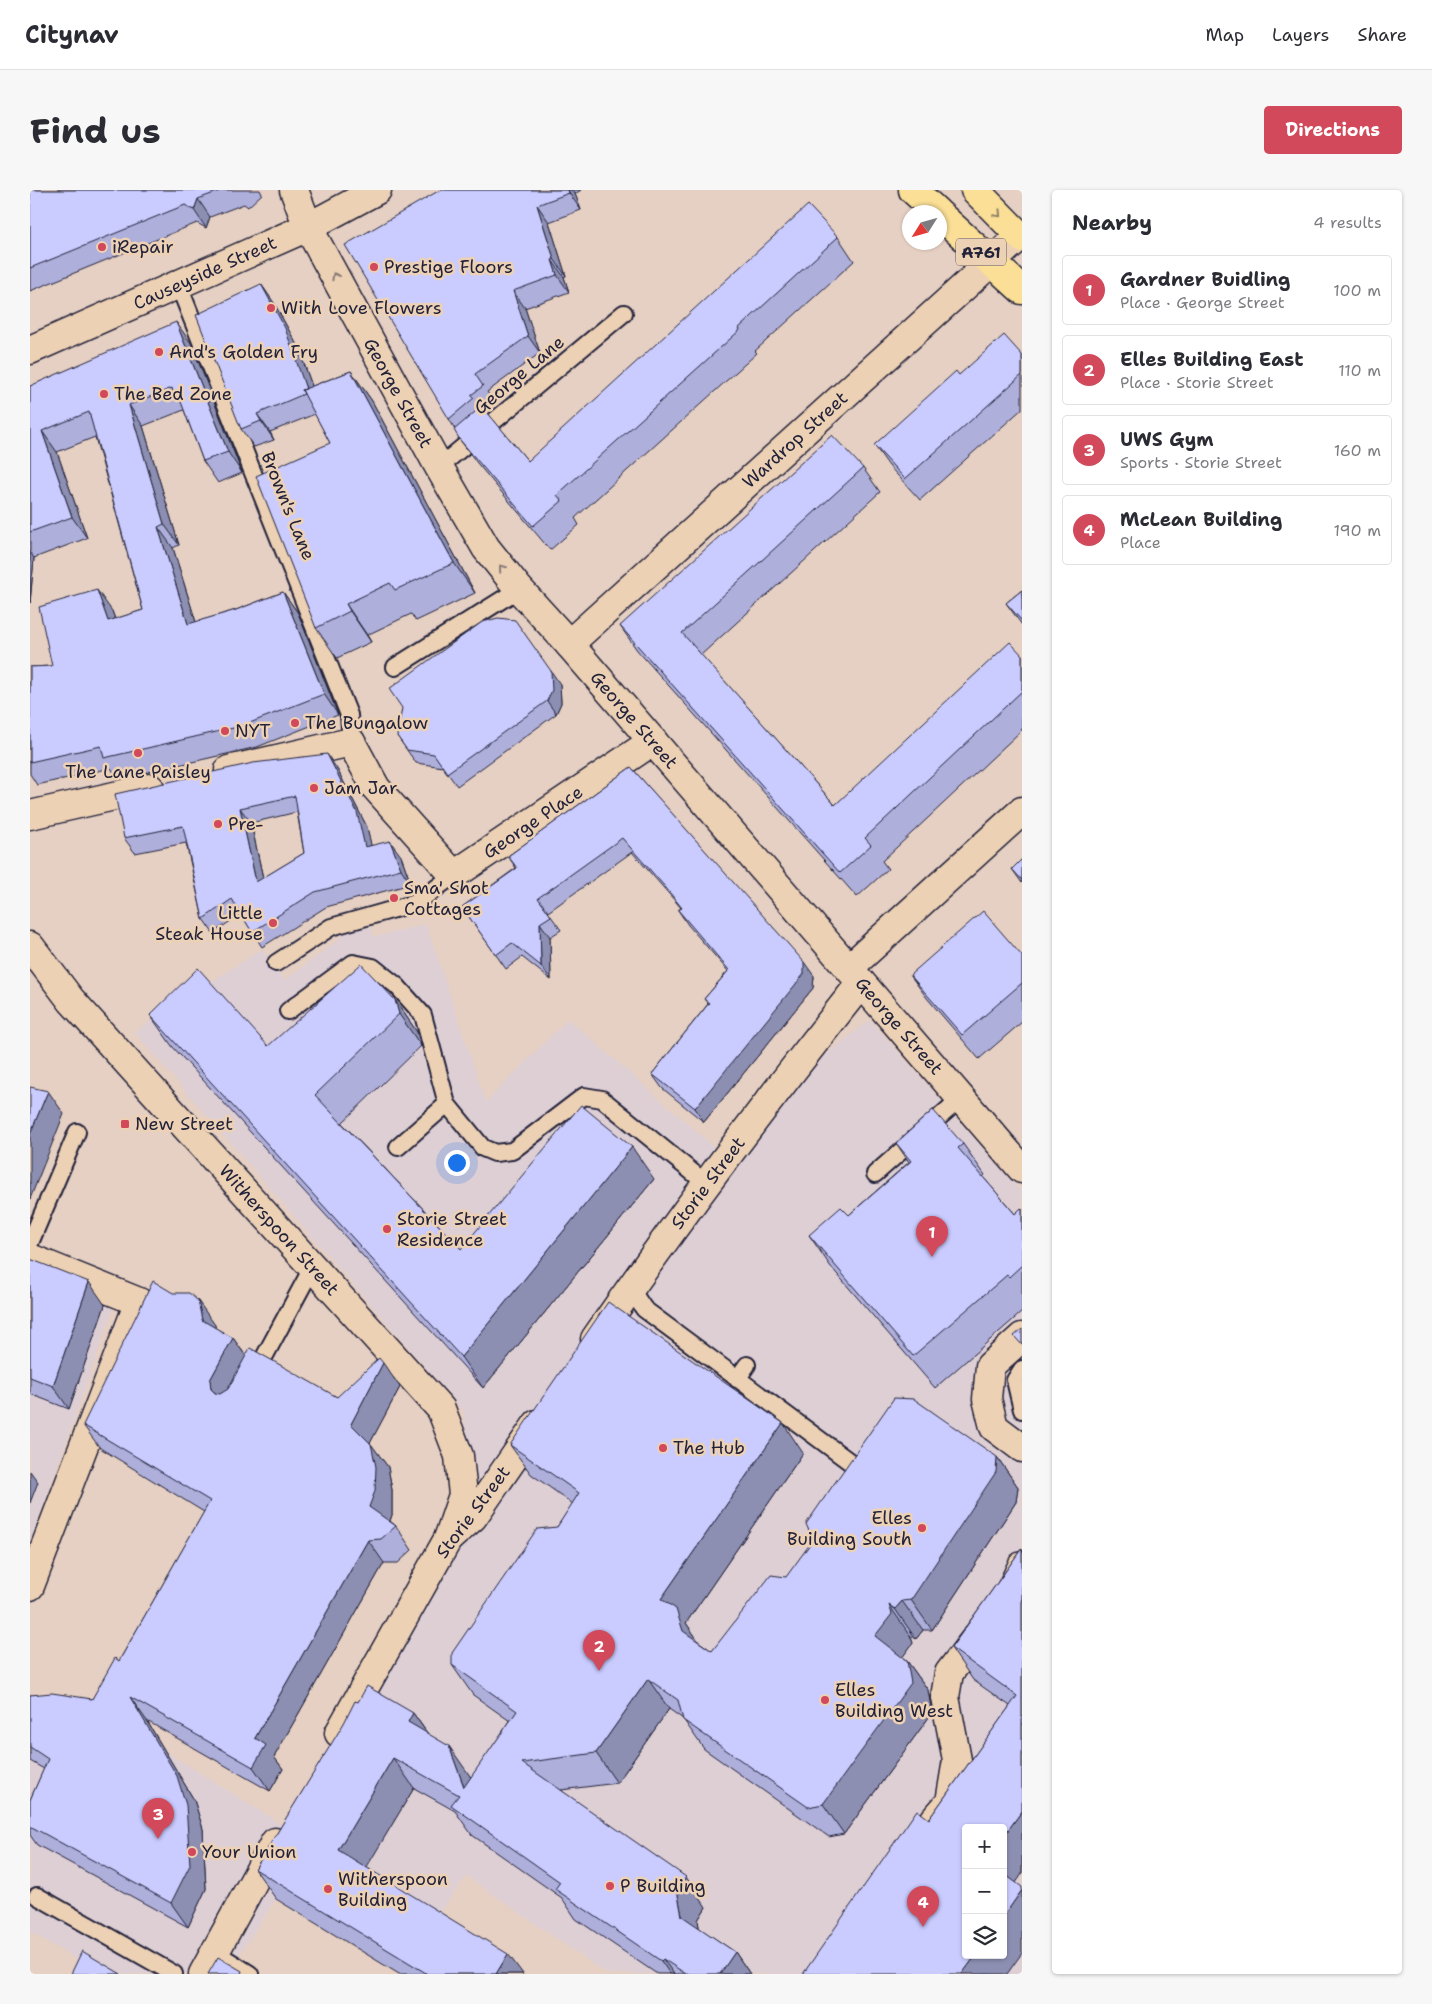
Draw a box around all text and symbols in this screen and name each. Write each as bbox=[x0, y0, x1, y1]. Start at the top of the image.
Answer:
text: Citynav bbox=[25, 19, 119, 51]
text: Map bbox=[1206, 23, 1244, 47]
text: Layers bbox=[1272, 23, 1329, 47]
text: Share bbox=[1357, 23, 1407, 47]
button: Directions bbox=[1264, 106, 1402, 154]
text: Find us bbox=[30, 107, 161, 154]
north arrow bbox=[902, 205, 947, 250]
one-way arrow bbox=[992, 208, 1001, 217]
text: Nearby bbox=[1072, 209, 1152, 237]
text: 4 results bbox=[1313, 212, 1382, 233]
street label: Causeyside Street bbox=[129, 231, 281, 315]
place label: iRepair bbox=[112, 235, 174, 259]
road number: A761 bbox=[956, 238, 1006, 266]
marker: iRepair bbox=[96, 241, 108, 253]
place label: Prestige Floors bbox=[384, 255, 513, 279]
marker: Prestige Floors bbox=[368, 261, 380, 273]
text: Gardner Buidling bbox=[1120, 267, 1290, 292]
one-way arrow bbox=[331, 272, 341, 281]
text: 1 bbox=[1085, 280, 1093, 301]
text: 100 m bbox=[1333, 280, 1381, 301]
text: Place · George Street bbox=[1120, 292, 1285, 313]
place label: With Love Flowers bbox=[281, 296, 442, 320]
marker: With Love Flowers bbox=[265, 302, 277, 314]
street label: George Lane bbox=[469, 330, 569, 420]
street label: George Street bbox=[358, 334, 438, 452]
place label: And's Golden Fry bbox=[169, 340, 318, 364]
marker: And's Golden Fry bbox=[153, 346, 165, 358]
text: Elles Building East bbox=[1120, 347, 1303, 372]
text: 2 bbox=[1083, 360, 1095, 381]
text: 110 m bbox=[1338, 360, 1381, 381]
text: Place · Storie Street bbox=[1120, 372, 1274, 393]
place label: The Bed Zone bbox=[114, 382, 232, 406]
street label: Wardrop Street bbox=[737, 386, 853, 494]
marker: The Bed Zone bbox=[98, 388, 110, 400]
text: UWS Gym bbox=[1120, 427, 1213, 452]
text: 3 bbox=[1083, 440, 1095, 461]
text: 160 m bbox=[1334, 440, 1381, 461]
street label: Brown's Lane bbox=[255, 448, 321, 564]
text: Sports · Storie Street bbox=[1120, 452, 1282, 473]
text: McLean Building bbox=[1120, 507, 1282, 532]
text: 4 bbox=[1083, 520, 1095, 541]
text: 190 m bbox=[1334, 520, 1381, 541]
text: Place bbox=[1120, 532, 1161, 553]
one-way arrow bbox=[500, 565, 508, 574]
street label: George Street bbox=[585, 666, 683, 774]
place label: The Bungalow bbox=[305, 711, 428, 735]
marker: The Bungalow bbox=[289, 717, 301, 729]
place label: NYT bbox=[235, 719, 271, 743]
marker: NYT bbox=[219, 725, 231, 737]
marker: The Lane Paisley bbox=[132, 747, 144, 759]
place label: The Lane Paisley bbox=[65, 760, 211, 784]
place label: Jam Jar bbox=[324, 776, 398, 800]
street label: George Place bbox=[479, 780, 587, 864]
marker: Jam Jar bbox=[308, 782, 320, 794]
place label: Pre- bbox=[228, 812, 264, 836]
marker: Pre- bbox=[212, 818, 224, 830]
place label: Sma' Shot Cottages bbox=[404, 876, 489, 921]
marker: Sma' Shot Cottages bbox=[388, 892, 400, 904]
place label: Little Steak House bbox=[155, 901, 263, 946]
marker: Little Steak House bbox=[267, 917, 279, 929]
street label: George Street bbox=[850, 972, 948, 1080]
place label: New Street bbox=[135, 1112, 233, 1136]
marker: New Street bbox=[119, 1118, 131, 1130]
street label: Storie Street bbox=[665, 1132, 751, 1234]
your location bbox=[444, 1150, 470, 1176]
street label: Witherspoon Street bbox=[214, 1159, 345, 1301]
place label: Storie Street Residence bbox=[397, 1207, 507, 1252]
pin: 1 bbox=[916, 1216, 948, 1257]
marker: Storie Street Residence bbox=[381, 1223, 393, 1235]
place label: The Hub bbox=[673, 1436, 745, 1460]
marker: The Hub bbox=[657, 1442, 669, 1454]
street label: Storie Street bbox=[430, 1461, 516, 1563]
place label: Elles Building South bbox=[787, 1506, 912, 1551]
marker: Elles Building South bbox=[916, 1522, 928, 1534]
pin: 2 bbox=[583, 1630, 615, 1671]
place label: Elles Building West bbox=[835, 1678, 953, 1723]
marker: Elles Building West bbox=[819, 1694, 831, 1706]
pin: 3 bbox=[142, 1798, 174, 1839]
map controls bbox=[962, 1824, 1007, 1959]
button: + bbox=[962, 1824, 1007, 1869]
place label: Your Union bbox=[202, 1840, 296, 1864]
marker: Your Union bbox=[186, 1846, 198, 1858]
place label: Witherspoon Building bbox=[338, 1867, 448, 1912]
button: − bbox=[962, 1869, 1007, 1914]
place label: P Building bbox=[620, 1874, 706, 1898]
marker: P Building bbox=[604, 1880, 616, 1892]
marker: Witherspoon Building bbox=[322, 1883, 334, 1895]
pin: 4 bbox=[907, 1886, 939, 1927]
button: layers bbox=[962, 1914, 1007, 1959]

